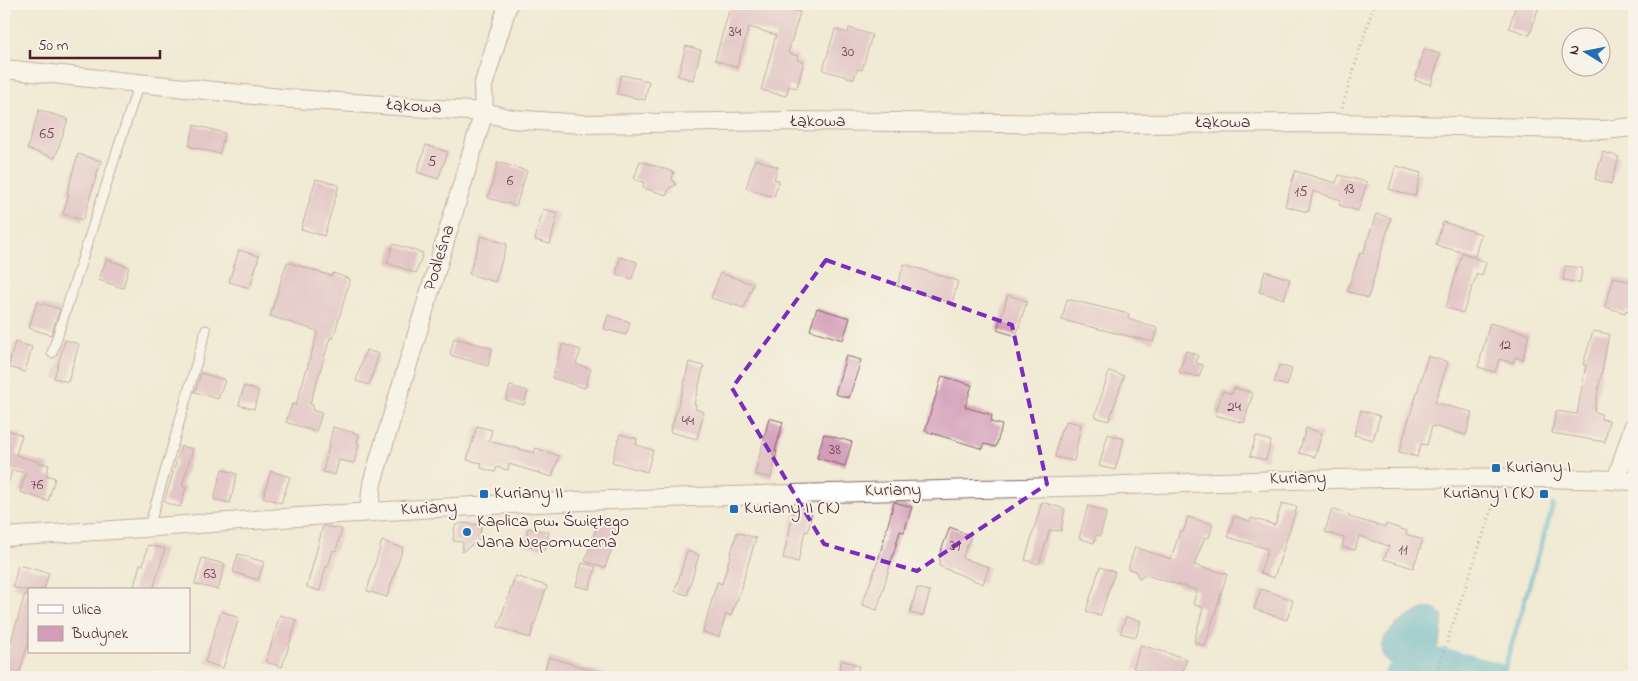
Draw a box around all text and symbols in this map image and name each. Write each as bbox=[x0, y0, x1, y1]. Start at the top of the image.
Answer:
house number: 34 bbox=[729, 21, 741, 43]
scale bar bbox=[30, 28, 160, 60]
north arrow bbox=[1560, 28, 1610, 78]
text: 50 m bbox=[38, 35, 69, 57]
house number: 30 bbox=[842, 41, 855, 63]
text: N bbox=[1564, 44, 1586, 56]
street label: Łąkowa bbox=[385, 92, 442, 122]
street label: Łąkowa bbox=[789, 109, 846, 135]
street label: Łąkowa bbox=[1194, 110, 1251, 136]
house number: 65 bbox=[39, 123, 55, 145]
house number: 5 bbox=[428, 151, 437, 173]
house number: 6 bbox=[507, 170, 514, 192]
house number: 13 bbox=[1344, 178, 1354, 200]
house number: 15 bbox=[1294, 181, 1308, 203]
street label: Podleśna bbox=[418, 222, 462, 294]
house number: 12 bbox=[1499, 334, 1512, 356]
house number: 24 bbox=[1227, 396, 1241, 418]
house number: 44 bbox=[682, 410, 694, 432]
house number: 38 bbox=[829, 439, 841, 461]
place label: Kuriany I bbox=[1506, 455, 1571, 481]
marker: Kuriany I bbox=[1490, 462, 1502, 474]
street label: Kuriany bbox=[1270, 466, 1326, 492]
house number: 76 bbox=[31, 474, 44, 496]
street label: Kuriany bbox=[865, 478, 921, 504]
place label: Kuriany II bbox=[494, 481, 563, 507]
place label: Kuriany I (K) bbox=[1443, 481, 1534, 507]
marker: Kuriany II bbox=[478, 488, 490, 500]
marker: Kuriany I (K) bbox=[1538, 488, 1550, 500]
street label: Kuriany bbox=[400, 495, 458, 523]
place label: Kuriany II (K) bbox=[744, 496, 839, 522]
marker: Kuriany II (K) bbox=[728, 503, 740, 515]
place label: Kaplica pw. Świętego Jana Nepomucena bbox=[477, 509, 629, 556]
marker: Kaplica pw. Świętego Jana Nepomucena bbox=[461, 526, 473, 538]
house number: 31 bbox=[950, 535, 961, 557]
house number: 11 bbox=[1398, 539, 1408, 561]
house number: 63 bbox=[204, 563, 216, 585]
legend bbox=[28, 588, 190, 654]
text: Ulica bbox=[72, 599, 101, 621]
text: Budynek bbox=[71, 623, 129, 646]

